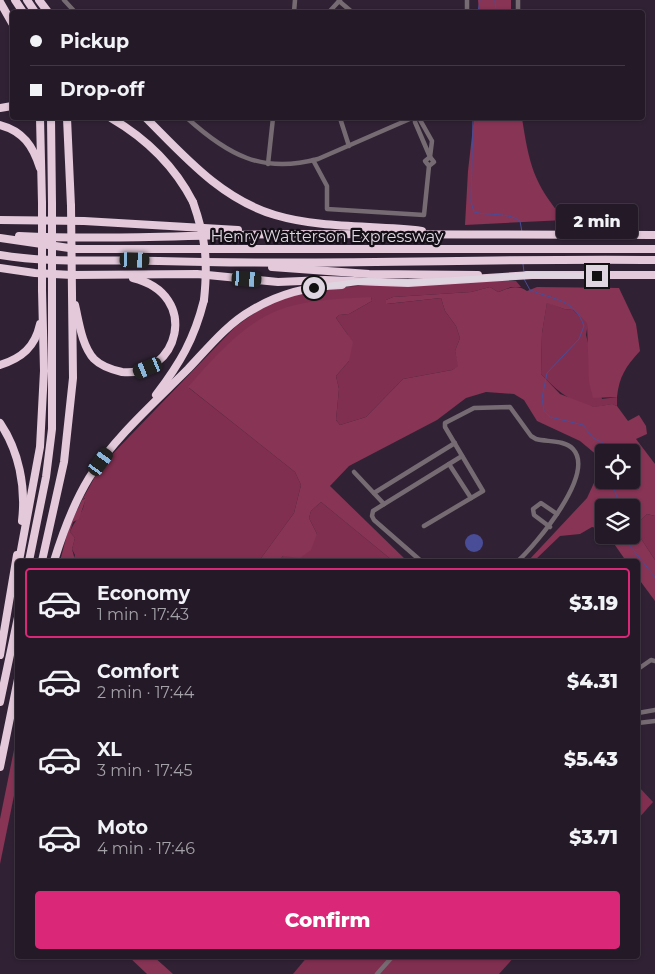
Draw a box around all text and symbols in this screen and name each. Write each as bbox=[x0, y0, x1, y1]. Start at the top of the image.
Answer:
text: Pickup bbox=[60, 30, 129, 53]
text: Drop-off bbox=[60, 78, 144, 101]
callout: 2 min bbox=[556, 204, 638, 238]
text: 2 min bbox=[573, 212, 621, 231]
street label: Henry Watterson Expressway bbox=[210, 227, 444, 246]
car bbox=[119, 252, 150, 268]
route end bbox=[586, 265, 608, 287]
car bbox=[231, 270, 262, 288]
route start bbox=[303, 277, 325, 299]
car bbox=[131, 355, 164, 381]
map controls bbox=[595, 444, 640, 544]
button: locate bbox=[595, 444, 640, 489]
car bbox=[86, 445, 115, 479]
button: layers bbox=[595, 499, 640, 544]
icon: car bbox=[37, 581, 82, 626]
text: Economy bbox=[97, 582, 190, 605]
text: $3.19 bbox=[569, 592, 618, 615]
text: 1 min · 17:43 bbox=[97, 605, 189, 624]
icon: car bbox=[37, 659, 82, 704]
text: Comfort bbox=[97, 660, 179, 683]
text: $4.31 bbox=[567, 670, 618, 693]
text: 2 min · 17:44 bbox=[97, 683, 194, 702]
icon: car bbox=[37, 737, 82, 782]
text: XL bbox=[97, 738, 122, 761]
text: $5.43 bbox=[564, 748, 618, 771]
text: 3 min · 17:45 bbox=[97, 761, 193, 780]
icon: car bbox=[37, 815, 82, 860]
text: Moto bbox=[97, 816, 148, 839]
text: $3.71 bbox=[569, 826, 618, 849]
text: 4 min · 17:46 bbox=[97, 839, 195, 858]
button: Confirm bbox=[35, 891, 620, 949]

